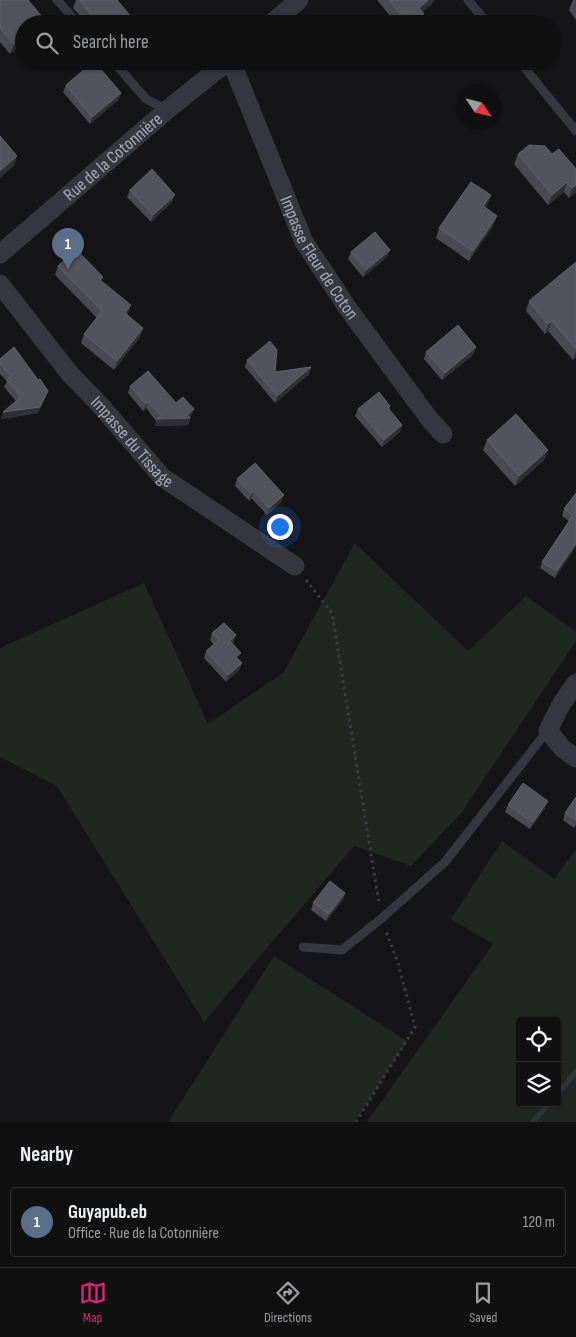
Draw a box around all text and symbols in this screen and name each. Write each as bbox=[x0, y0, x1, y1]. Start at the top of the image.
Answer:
search box bbox=[15, 15, 561, 70]
icon: search bbox=[33, 29, 61, 57]
text: Search here bbox=[73, 31, 149, 54]
north arrow bbox=[456, 85, 501, 130]
street label: Rue de la Cotonnière bbox=[59, 108, 167, 205]
street label: Impasse Fleur de Coton bbox=[276, 193, 363, 324]
pin: 1 bbox=[52, 228, 84, 269]
street label: Impasse du Tissage bbox=[86, 391, 177, 492]
your location bbox=[267, 514, 293, 540]
map controls bbox=[516, 1017, 561, 1107]
button: locate bbox=[516, 1017, 561, 1062]
button: layers bbox=[516, 1062, 561, 1107]
text: Nearby bbox=[20, 1142, 73, 1167]
text: Guyapub.eb bbox=[68, 1201, 147, 1224]
text: 1 bbox=[34, 1213, 40, 1232]
text: 120 m bbox=[523, 1213, 555, 1232]
text: Office · Rue de la Cotonnière bbox=[68, 1224, 219, 1243]
tab: Map bbox=[79, 1279, 107, 1326]
tab: Directions bbox=[264, 1279, 312, 1326]
tab: Saved bbox=[469, 1279, 497, 1326]

